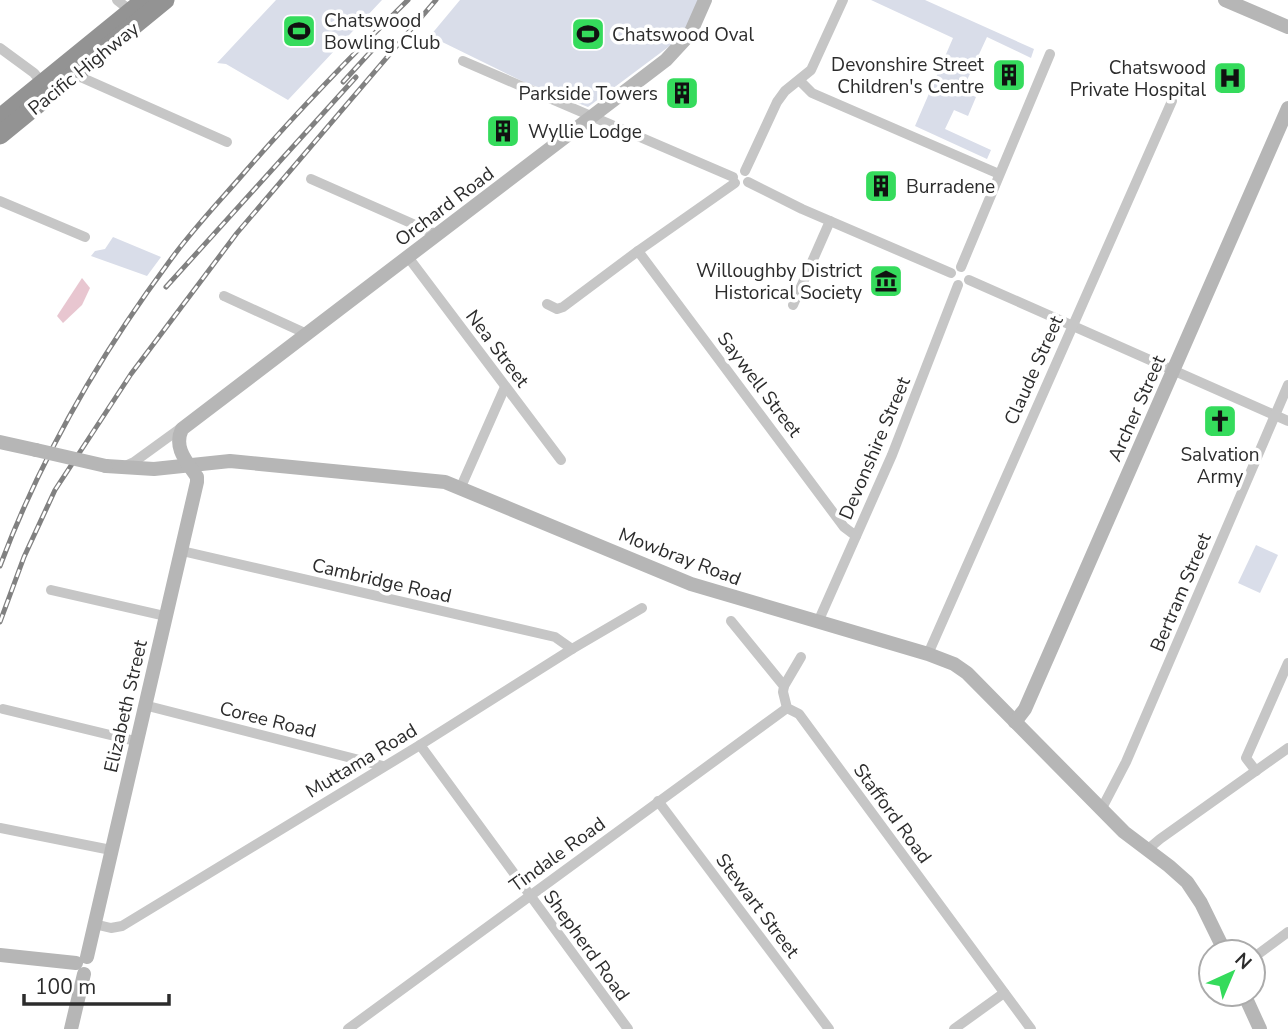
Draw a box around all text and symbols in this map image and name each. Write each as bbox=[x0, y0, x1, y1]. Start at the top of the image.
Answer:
place label: Chatswood Bowling Club bbox=[324, 8, 440, 56]
sports icon: Chatswood Bowling Club bbox=[280, 12, 318, 50]
sports icon: Chatswood Oval bbox=[569, 15, 607, 53]
street label: Pacific Highway bbox=[23, 16, 145, 121]
place label: Chatswood Oval bbox=[612, 22, 754, 48]
place label: Devonshire Street Children's Centre bbox=[831, 52, 984, 100]
place label: Chatswood Private Hospital bbox=[1070, 55, 1206, 103]
building icon: Devonshire Street Children's Centre bbox=[990, 56, 1028, 94]
hospital icon: Chatswood Private Hospital bbox=[1211, 59, 1249, 97]
building icon: Parkside Towers bbox=[663, 74, 701, 112]
place label: Parkside Towers bbox=[518, 81, 658, 107]
building icon: Wyllie Lodge bbox=[484, 112, 522, 150]
place label: Wyllie Lodge bbox=[528, 119, 642, 145]
street label: Orchard Road bbox=[390, 161, 499, 253]
building icon: Burradene bbox=[862, 167, 900, 205]
place label: Burradene bbox=[906, 174, 995, 200]
place label: Willoughby District Historical Society bbox=[696, 258, 862, 306]
museum icon: Willoughby District Historical Society bbox=[867, 262, 905, 300]
street label: Nea Street bbox=[459, 304, 535, 393]
street label: Claude Street bbox=[998, 311, 1070, 429]
street label: Saywell Street bbox=[711, 327, 808, 443]
street label: Archer Street bbox=[1102, 351, 1172, 466]
street label: Devonshire Street bbox=[833, 373, 917, 524]
church icon: Salvation Army bbox=[1201, 402, 1239, 440]
place label: Salvation Army bbox=[1180, 442, 1260, 490]
street label: Mowbray Road bbox=[615, 522, 745, 592]
street label: Bertram Street bbox=[1144, 529, 1218, 656]
street label: Cambridge Road bbox=[309, 552, 454, 610]
street label: Elizabeth Street bbox=[98, 637, 154, 775]
street label: Coree Road bbox=[217, 695, 319, 745]
street label: Muttama Road bbox=[301, 717, 422, 804]
street label: Stafford Road bbox=[847, 758, 937, 869]
street label: Tindale Road bbox=[504, 811, 611, 898]
street label: Stewart Street bbox=[709, 848, 805, 964]
street label: Shepherd Road bbox=[537, 885, 635, 1006]
north arrow bbox=[1197, 938, 1267, 1008]
text: N bbox=[1229, 947, 1257, 976]
scale bar bbox=[24, 962, 170, 1006]
text: 100 m bbox=[35, 973, 96, 1001]

